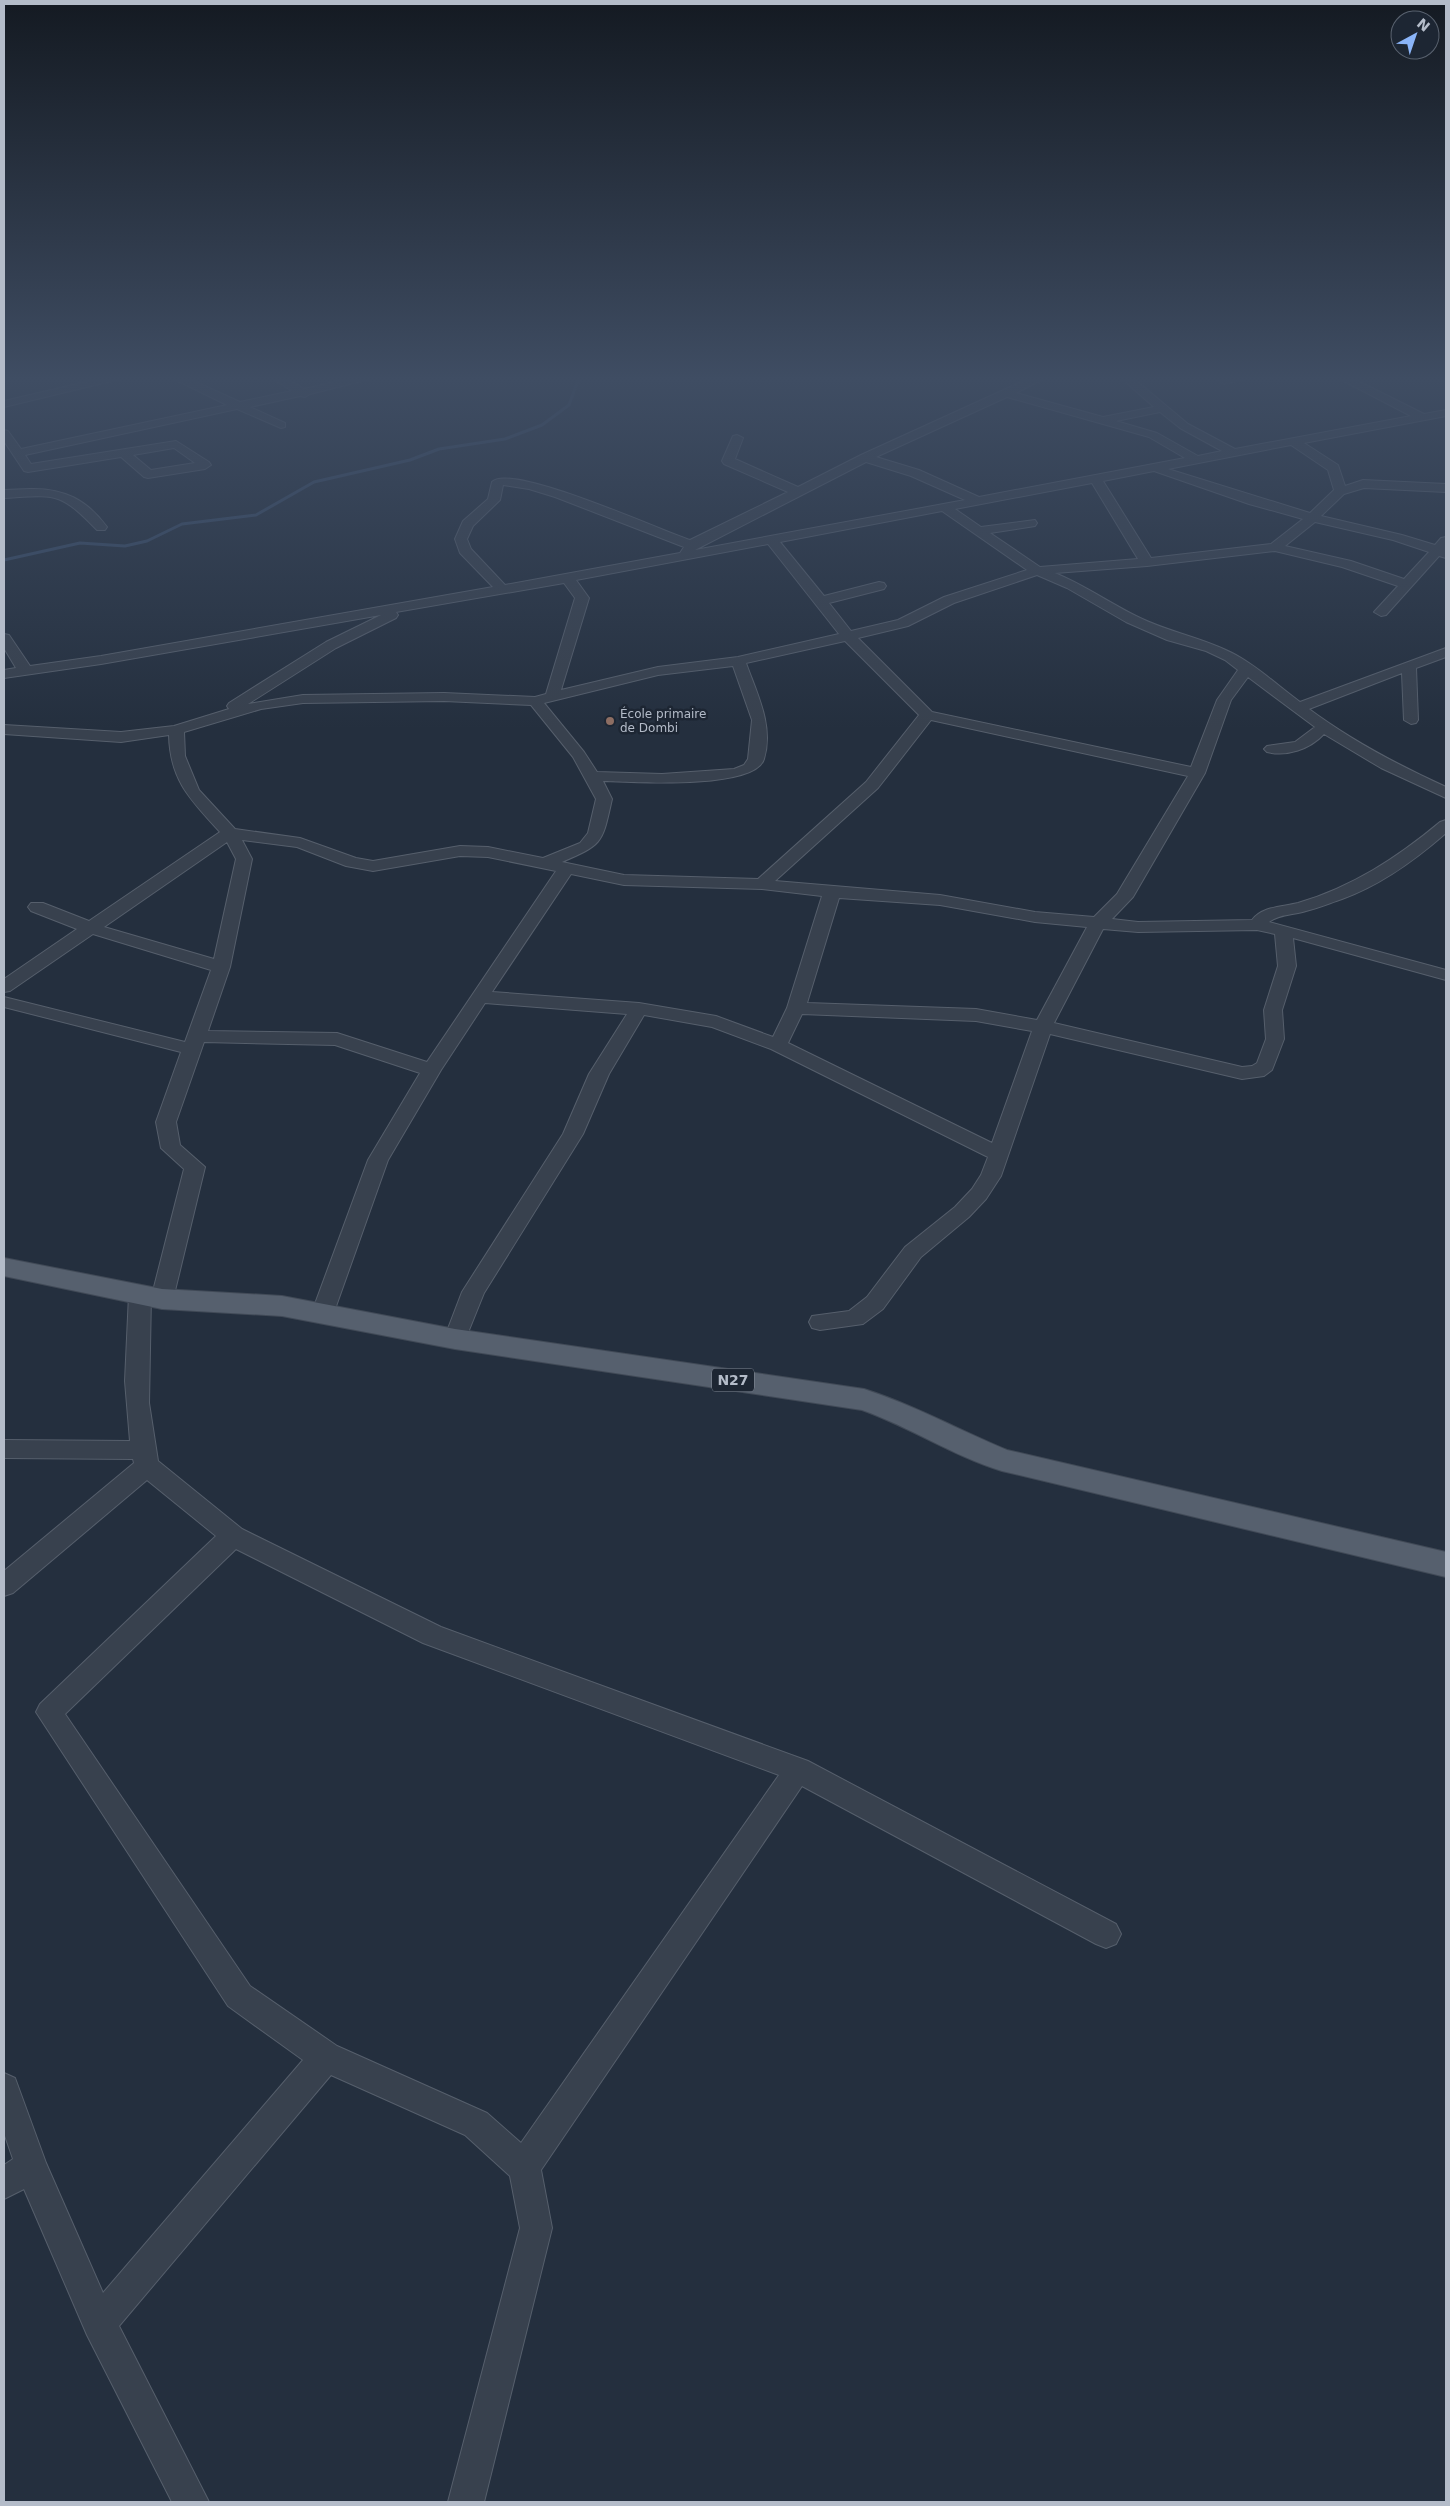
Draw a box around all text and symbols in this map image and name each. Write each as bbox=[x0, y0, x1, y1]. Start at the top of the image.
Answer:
north arrow bbox=[1390, 10, 1440, 60]
text: N bbox=[1414, 15, 1433, 35]
place label: École primaire de Dombi bbox=[620, 706, 706, 735]
marker: École primaire de Dombi bbox=[604, 715, 616, 727]
road number: N27 bbox=[712, 1368, 754, 1392]

